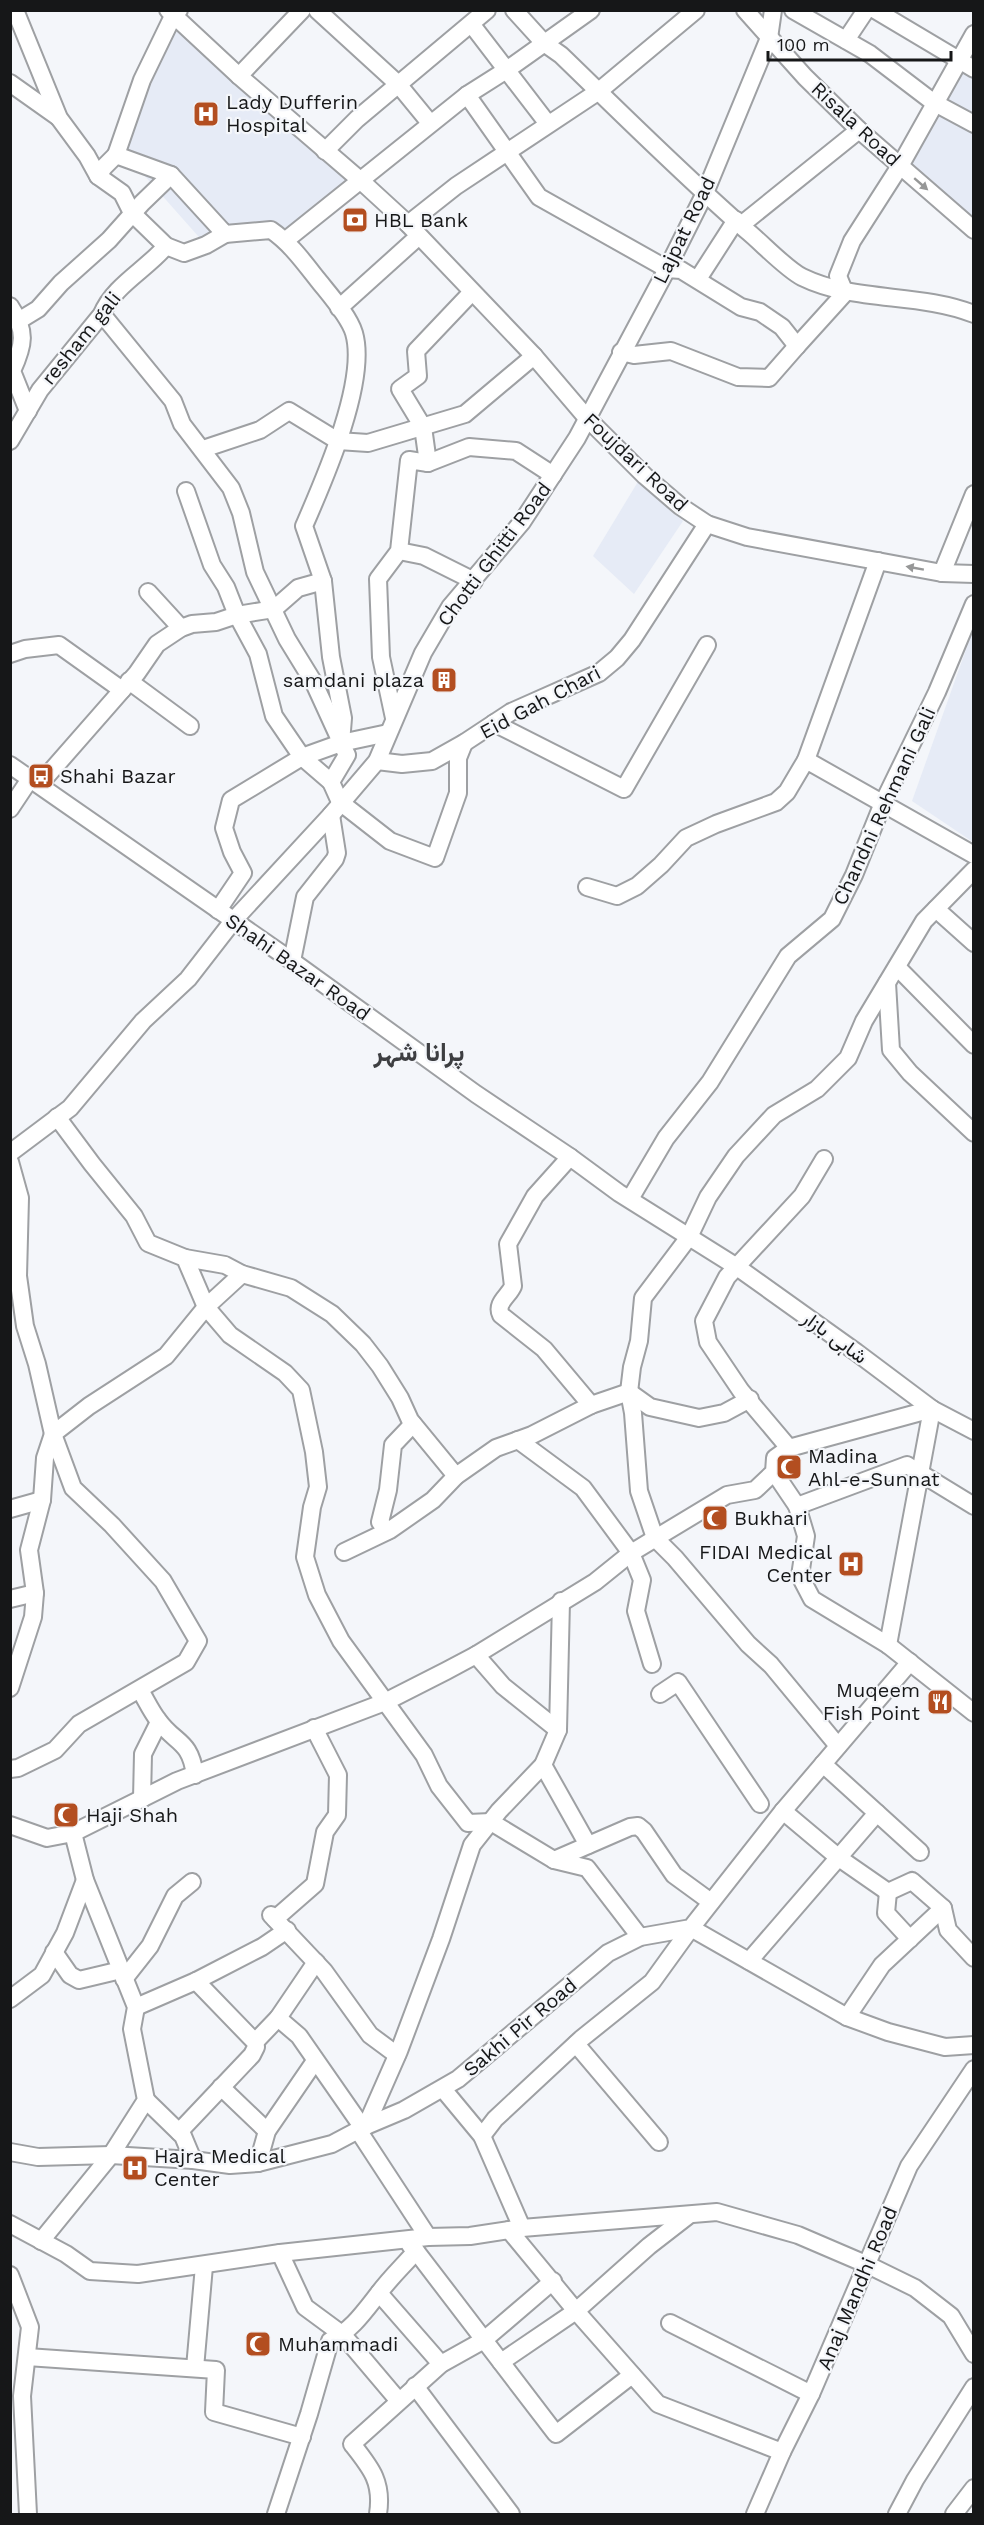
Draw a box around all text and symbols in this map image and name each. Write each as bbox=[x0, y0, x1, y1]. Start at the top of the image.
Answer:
scale bar bbox=[768, 24, 951, 62]
text: 100 m bbox=[777, 34, 830, 55]
street label: Risala Road bbox=[806, 77, 906, 171]
place label: Lady Dufferin Hospital bbox=[226, 90, 358, 137]
hospital icon: Lady Dufferin Hospital bbox=[191, 99, 221, 129]
street label: Lajpat Road bbox=[648, 173, 720, 287]
one-way arrow bbox=[913, 177, 928, 190]
bank icon: HBL Bank bbox=[340, 205, 370, 235]
place label: HBL Bank bbox=[374, 208, 468, 232]
street label: resham gali bbox=[36, 287, 126, 389]
street label: Foujdari Road bbox=[579, 408, 693, 516]
street label: Chotti Ghitti Road bbox=[432, 477, 556, 631]
one-way arrow bbox=[906, 563, 925, 572]
street label: Eid Gah Chari bbox=[475, 660, 605, 744]
building icon: samdani plaza bbox=[429, 665, 459, 695]
place label: samdani plaza bbox=[283, 668, 424, 692]
street label: Chandni Rehmani Gali bbox=[828, 703, 940, 909]
bus stop icon: Shahi Bazar bbox=[26, 761, 56, 791]
place label: Shahi Bazar bbox=[60, 764, 176, 788]
street label: Shahi Bazar Road bbox=[221, 908, 375, 1026]
district label: پرانا شہر bbox=[373, 1037, 464, 1070]
street label: شاہی بازار bbox=[796, 1305, 872, 1369]
place label: Madina Ahl-e-Sunnat bbox=[808, 1444, 940, 1491]
mosque icon: Madina Ahl-e-Sunnat bbox=[774, 1452, 804, 1482]
mosque icon: Bukhari bbox=[700, 1503, 730, 1533]
place label: Bukhari bbox=[734, 1506, 808, 1530]
place label: FIDAI Medical Center bbox=[699, 1540, 832, 1587]
hospital icon: FIDAI Medical Center bbox=[836, 1549, 866, 1579]
place label: Muqeem Fish Point bbox=[823, 1678, 921, 1725]
restaurant icon: Muqeem Fish Point bbox=[925, 1687, 955, 1717]
mosque icon: Haji Shah bbox=[51, 1800, 81, 1830]
place label: Haji Shah bbox=[86, 1803, 178, 1827]
street label: Sakhi Pir Road bbox=[458, 1973, 582, 2081]
place label: Hajra Medical Center bbox=[154, 2144, 286, 2191]
hospital icon: Hajra Medical Center bbox=[120, 2153, 150, 2183]
street label: Anaj Mandhi Road bbox=[812, 2202, 902, 2374]
mosque icon: Muhammadi bbox=[243, 2329, 273, 2359]
place label: Muhammadi bbox=[278, 2332, 398, 2356]

